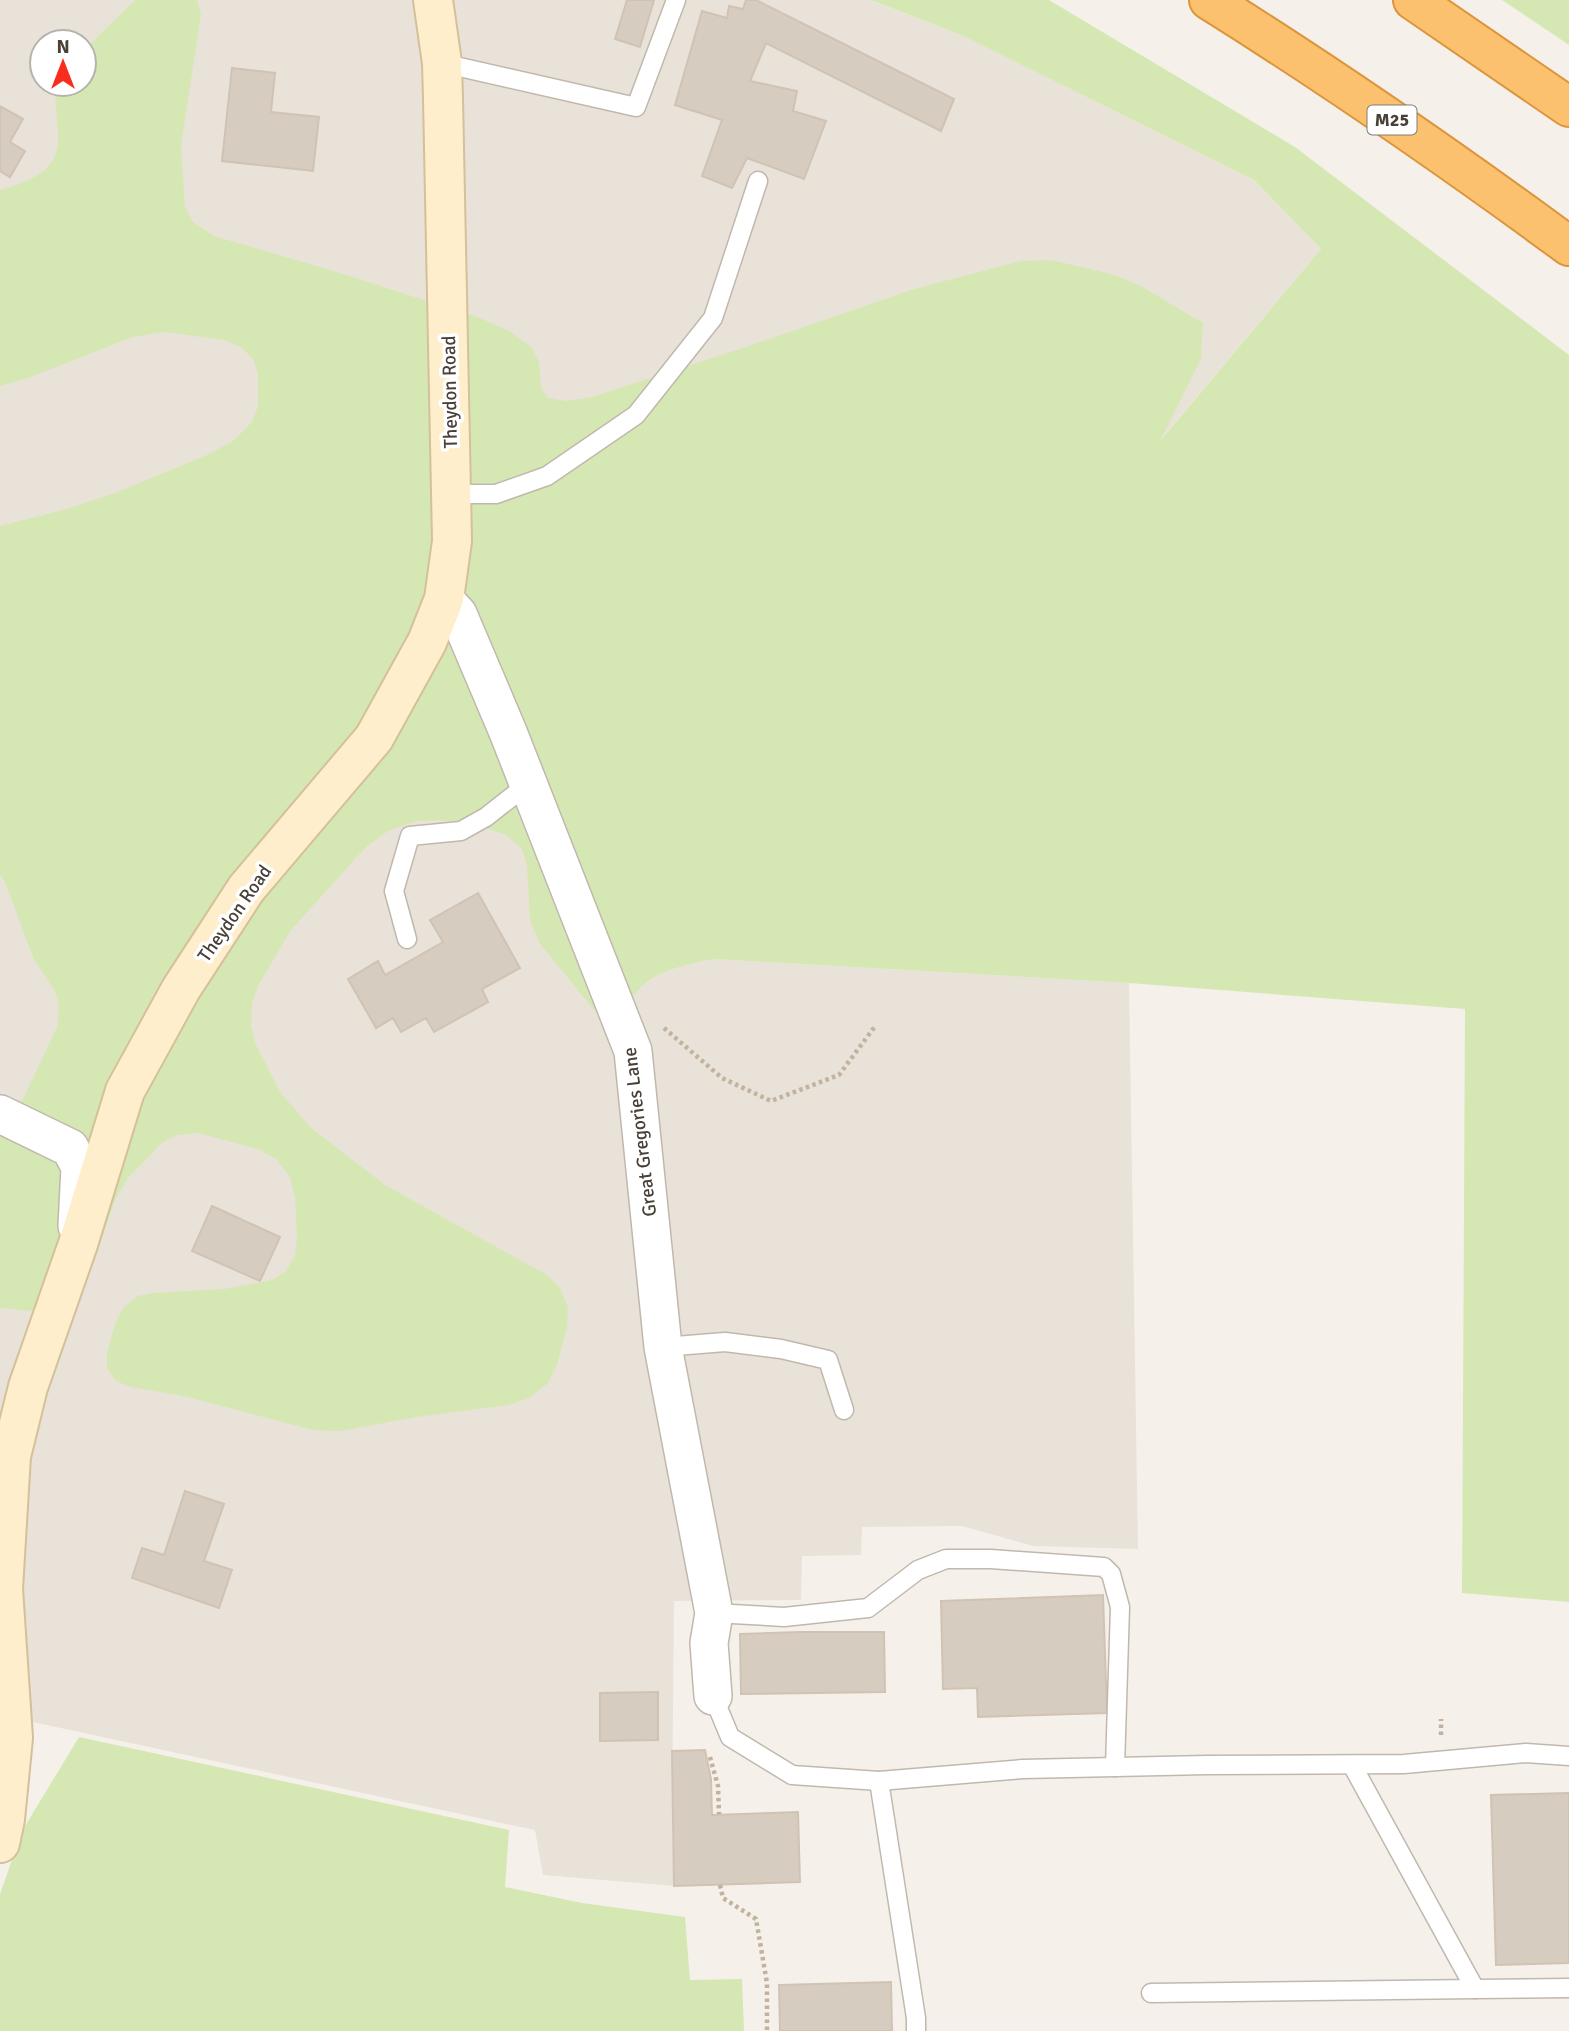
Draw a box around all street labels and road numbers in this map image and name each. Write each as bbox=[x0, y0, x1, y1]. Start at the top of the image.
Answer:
road number: M25 bbox=[1368, 106, 1416, 134]
street label: Theydon Road bbox=[437, 335, 463, 449]
street label: Theydon Road bbox=[193, 860, 277, 967]
street label: Great Gregories Lane bbox=[618, 1046, 662, 1218]

